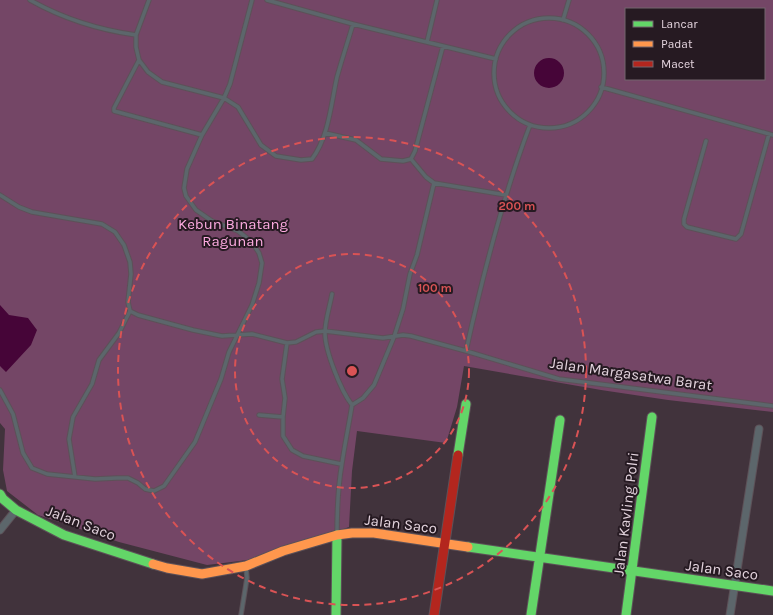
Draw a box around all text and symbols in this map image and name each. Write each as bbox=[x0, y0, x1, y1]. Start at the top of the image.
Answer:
legend bbox=[625, 8, 765, 80]
text: Lancar bbox=[661, 17, 698, 31]
text: Padat bbox=[661, 37, 693, 51]
text: Macet bbox=[661, 57, 695, 71]
text: 200 m bbox=[499, 199, 535, 213]
park label: Kebun Binatang Ragunan bbox=[178, 215, 288, 250]
text: 100 m bbox=[418, 281, 452, 295]
street label: Jalan Margasatwa Barat bbox=[549, 354, 714, 394]
centre of rings bbox=[345, 364, 359, 378]
street label: Jalan Kavling Polri bbox=[609, 451, 643, 577]
street label: Jalan Saco bbox=[44, 502, 118, 544]
street label: Jalan Saco bbox=[364, 511, 438, 537]
street label: Jalan Saco bbox=[685, 556, 759, 584]

